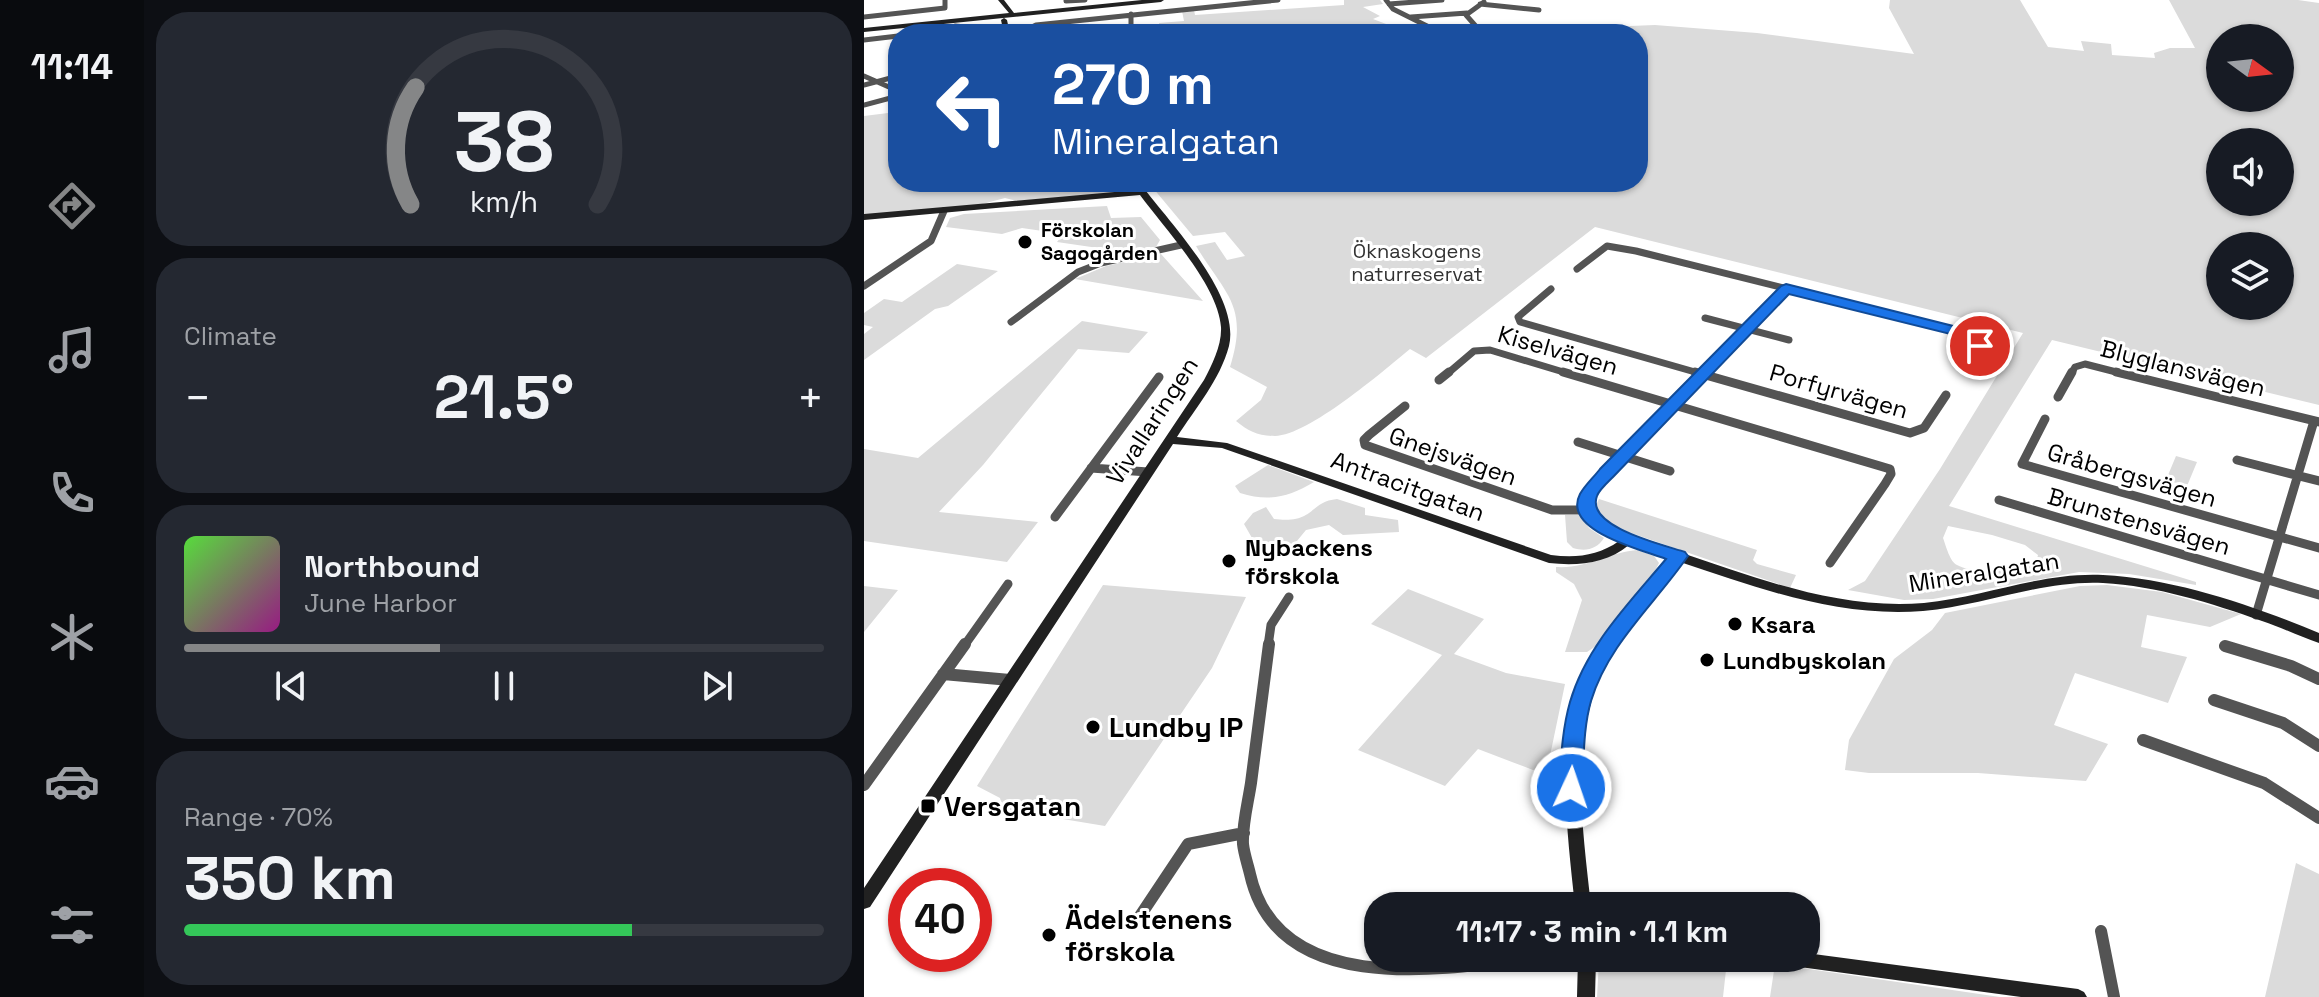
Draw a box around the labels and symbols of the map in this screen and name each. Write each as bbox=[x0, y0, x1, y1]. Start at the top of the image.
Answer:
north arrow bbox=[2206, 24, 2294, 112]
place label: Förskolan Sagogården bbox=[1041, 217, 1158, 266]
marker: Förskolan Sagogården bbox=[1016, 233, 1034, 251]
park label: Öknaskogens naturreservat bbox=[1351, 238, 1483, 287]
pin bbox=[1946, 312, 2014, 380]
street label: Kiselvägen bbox=[1494, 318, 1622, 382]
street label: Blyglansvägen bbox=[2097, 333, 2269, 403]
street label: Vivallaringen bbox=[1099, 351, 1205, 491]
street label: Porfyrvägen bbox=[1766, 356, 1912, 426]
street label: Gnejsvägen bbox=[1385, 420, 1521, 492]
street label: Gråbergsvägen bbox=[2044, 436, 2220, 514]
street label: Antracitgatan bbox=[1327, 444, 1489, 528]
street label: Brunstensvägen bbox=[2044, 480, 2234, 562]
place label: Nybackens förskola bbox=[1245, 532, 1373, 591]
street label: Mineralgatan bbox=[1907, 545, 2061, 599]
marker: Nybackens förskola bbox=[1220, 552, 1238, 570]
place label: Ksara bbox=[1751, 609, 1815, 640]
marker: Ksara bbox=[1726, 615, 1744, 633]
place label: Lundbyskolan bbox=[1723, 645, 1886, 676]
marker: Lundbyskolan bbox=[1698, 651, 1716, 669]
place label: Lundby IP bbox=[1109, 709, 1243, 745]
marker: Lundby IP bbox=[1084, 718, 1102, 736]
position arrow bbox=[1529, 746, 1613, 830]
place label: Versgatan bbox=[944, 788, 1081, 824]
marker: Versgatan bbox=[919, 797, 937, 815]
speed limit sign: 40 bbox=[888, 868, 992, 972]
place label: Ädelstenens förskola bbox=[1065, 901, 1232, 969]
marker: Ädelstenens förskola bbox=[1040, 926, 1058, 944]

